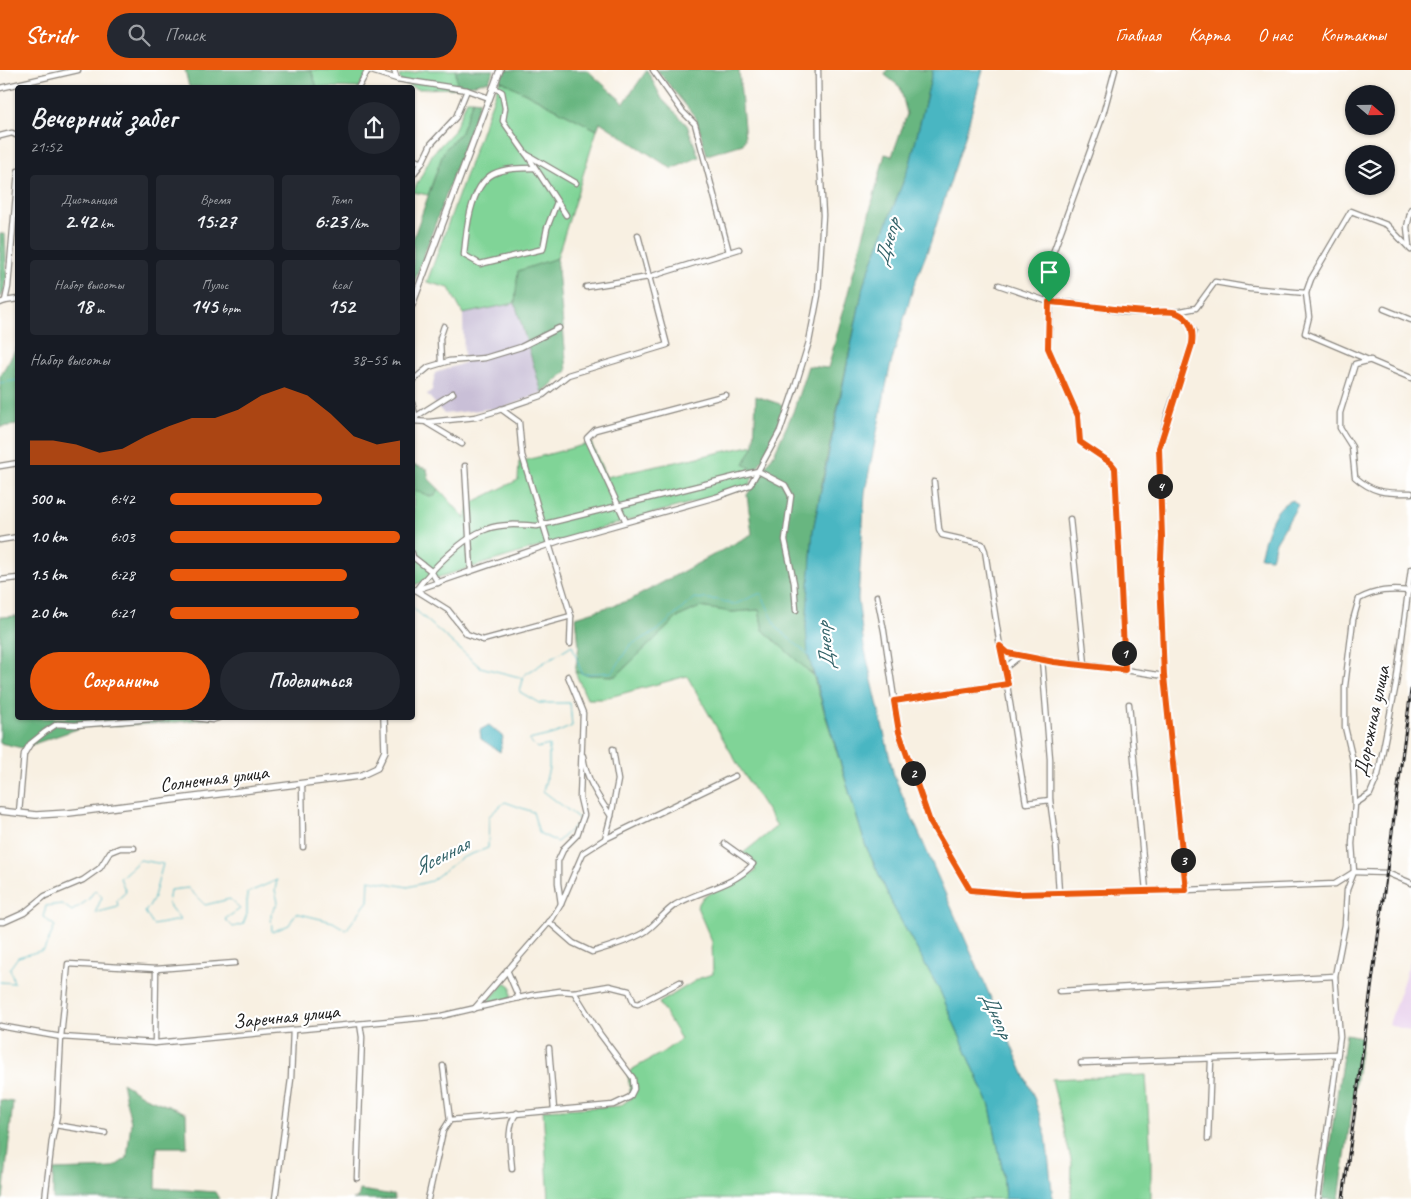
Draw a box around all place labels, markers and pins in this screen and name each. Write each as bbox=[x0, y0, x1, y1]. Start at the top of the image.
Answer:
pin bbox=[1028, 251, 1070, 302]
pin: 4 bbox=[1148, 474, 1172, 498]
pin: 1 bbox=[1112, 640, 1136, 666]
pin: 2 bbox=[900, 760, 926, 786]
pin: 3 bbox=[1170, 848, 1196, 872]

